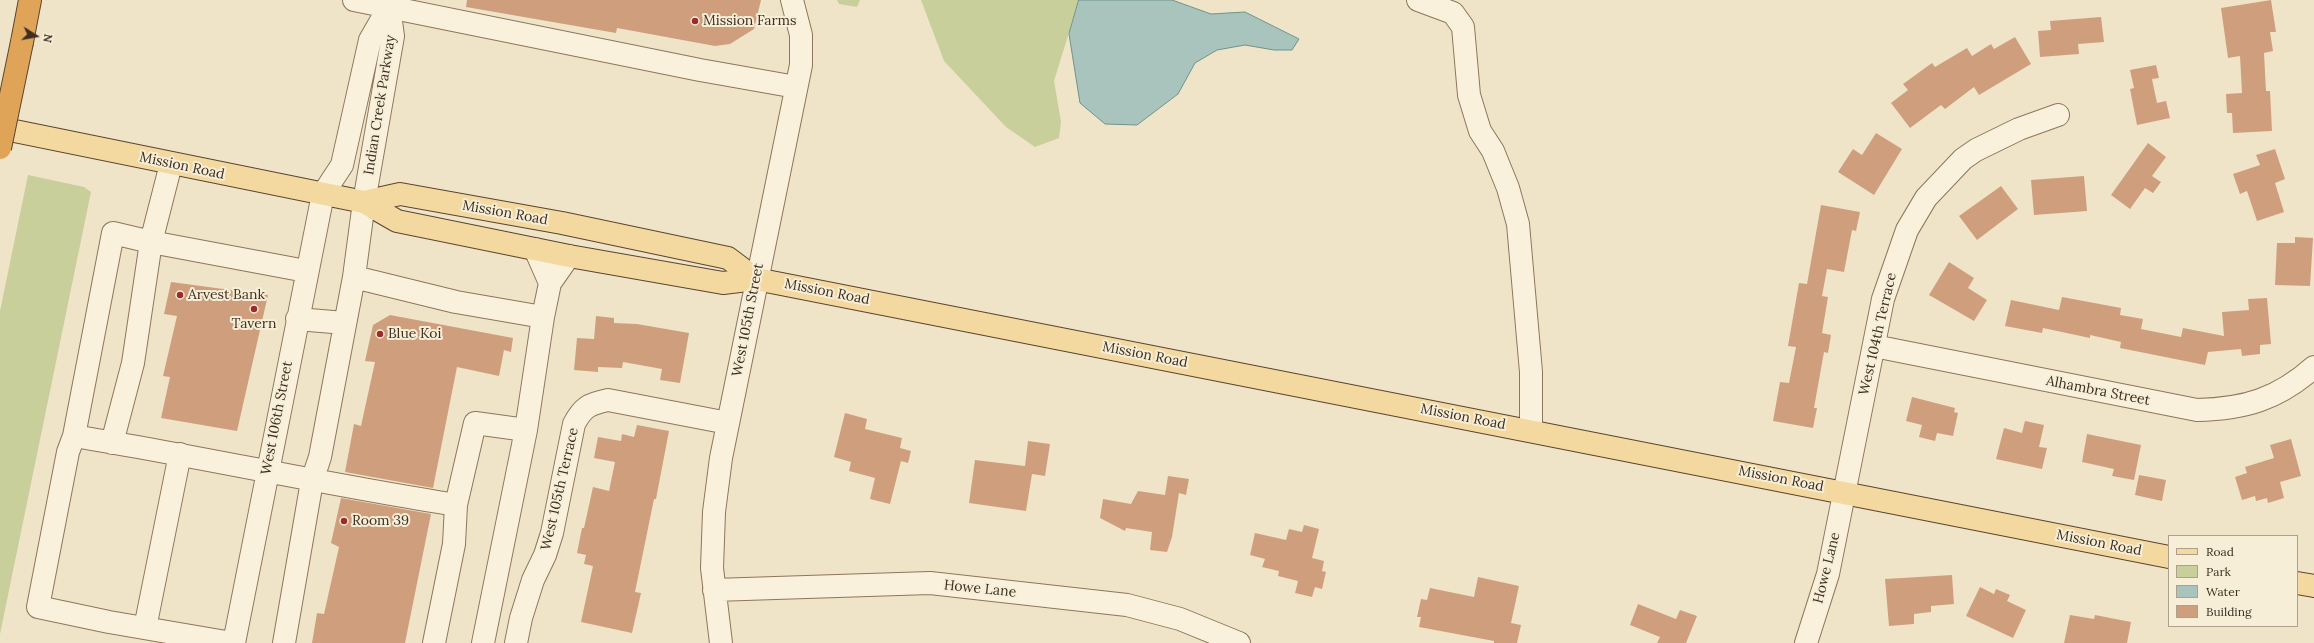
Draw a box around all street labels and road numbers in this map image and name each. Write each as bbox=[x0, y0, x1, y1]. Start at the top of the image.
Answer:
street label: Indian Creek Parkway bbox=[361, 34, 399, 176]
street label: Mission Road bbox=[138, 149, 226, 183]
street label: Mission Road bbox=[461, 197, 549, 229]
street label: West 105th Street bbox=[729, 262, 767, 378]
street label: West 104th Terrace bbox=[1856, 271, 1900, 397]
street label: Mission Road bbox=[783, 275, 871, 309]
street label: Mission Road bbox=[1101, 338, 1189, 372]
street label: West 106th Street bbox=[258, 360, 296, 476]
street label: Alhambra Street bbox=[2045, 373, 2151, 409]
street label: Mission Road bbox=[1419, 400, 1507, 434]
street label: West 105th Terrace bbox=[538, 426, 582, 552]
street label: Mission Road bbox=[1737, 462, 1825, 496]
street label: Mission Road bbox=[2055, 526, 2143, 560]
street label: Howe Lane bbox=[1810, 531, 1844, 605]
street label: Howe Lane bbox=[943, 577, 1017, 601]

